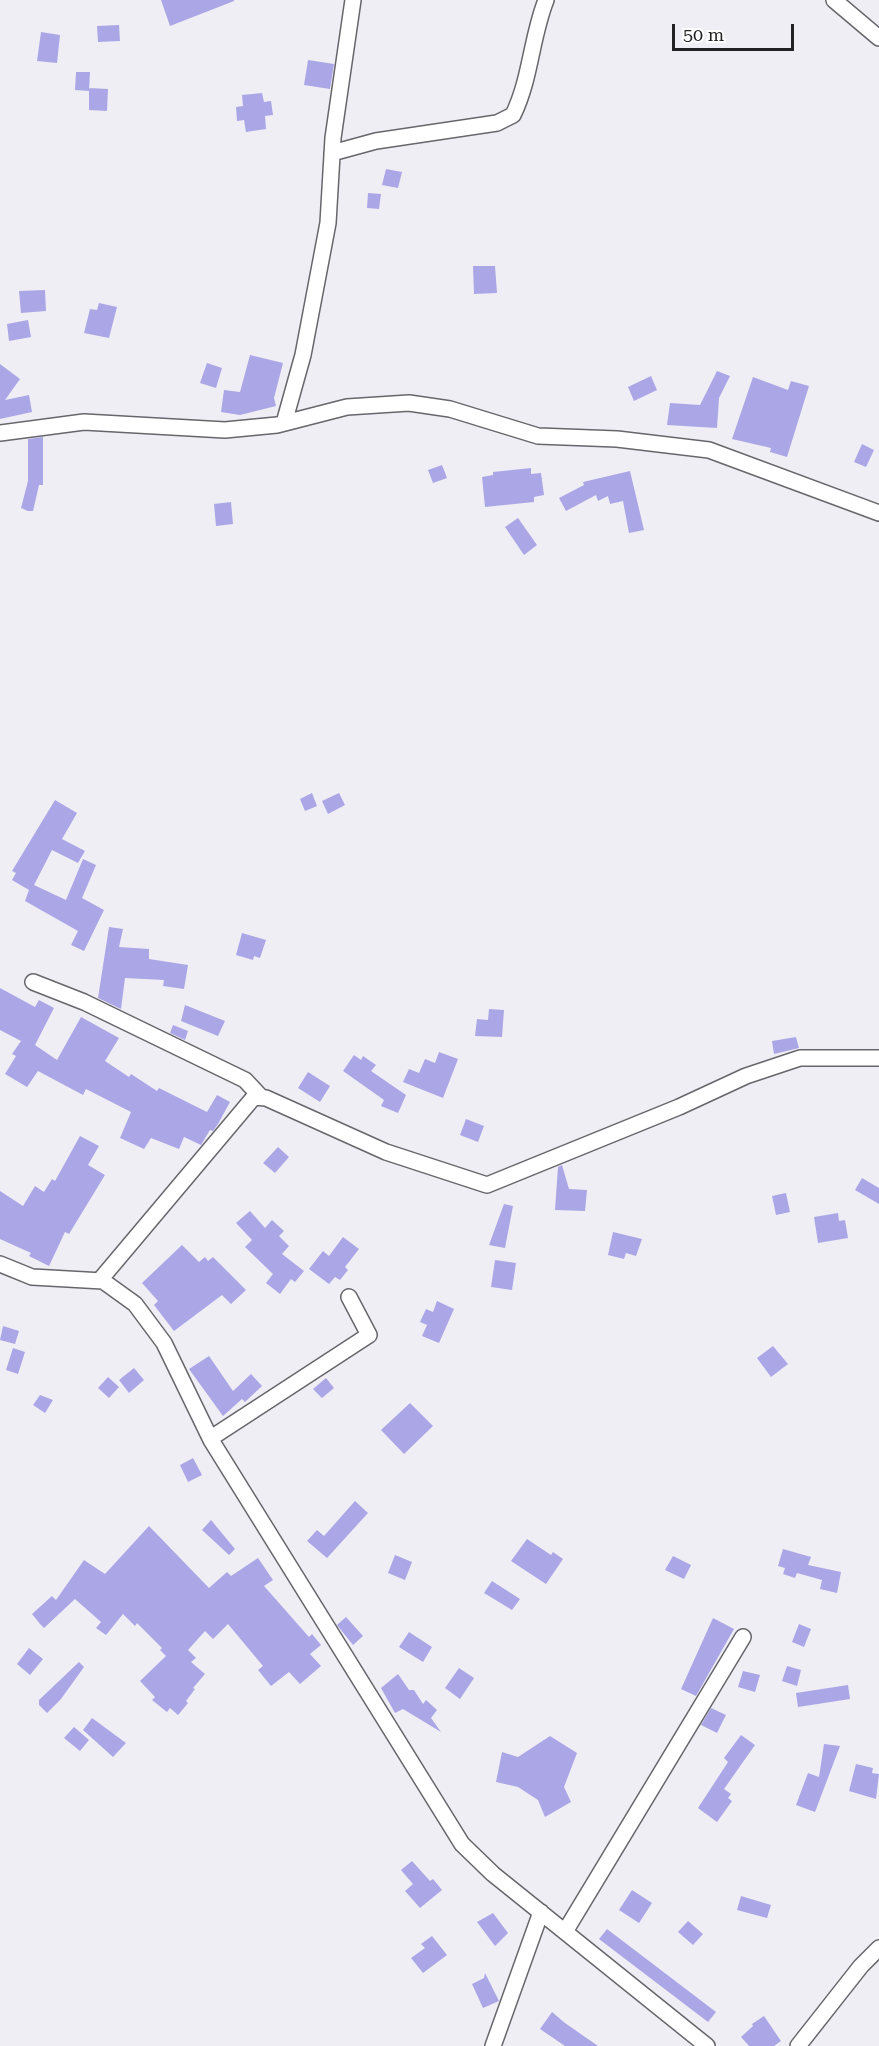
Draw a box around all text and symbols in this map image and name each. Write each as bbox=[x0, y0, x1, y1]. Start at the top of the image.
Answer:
scale bar bbox=[675, 12, 796, 50]
text: 50 m bbox=[683, 24, 724, 45]

